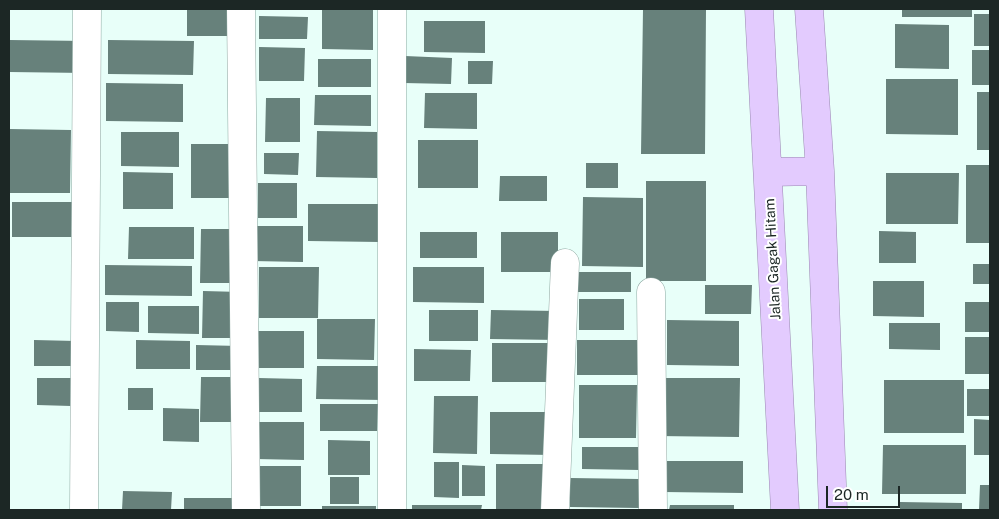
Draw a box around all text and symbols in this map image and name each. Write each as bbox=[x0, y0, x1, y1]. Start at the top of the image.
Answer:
street label: Jalan Gagak Hitam bbox=[761, 198, 785, 320]
scale bar bbox=[829, 476, 903, 508]
text: 20 m bbox=[834, 486, 869, 503]

